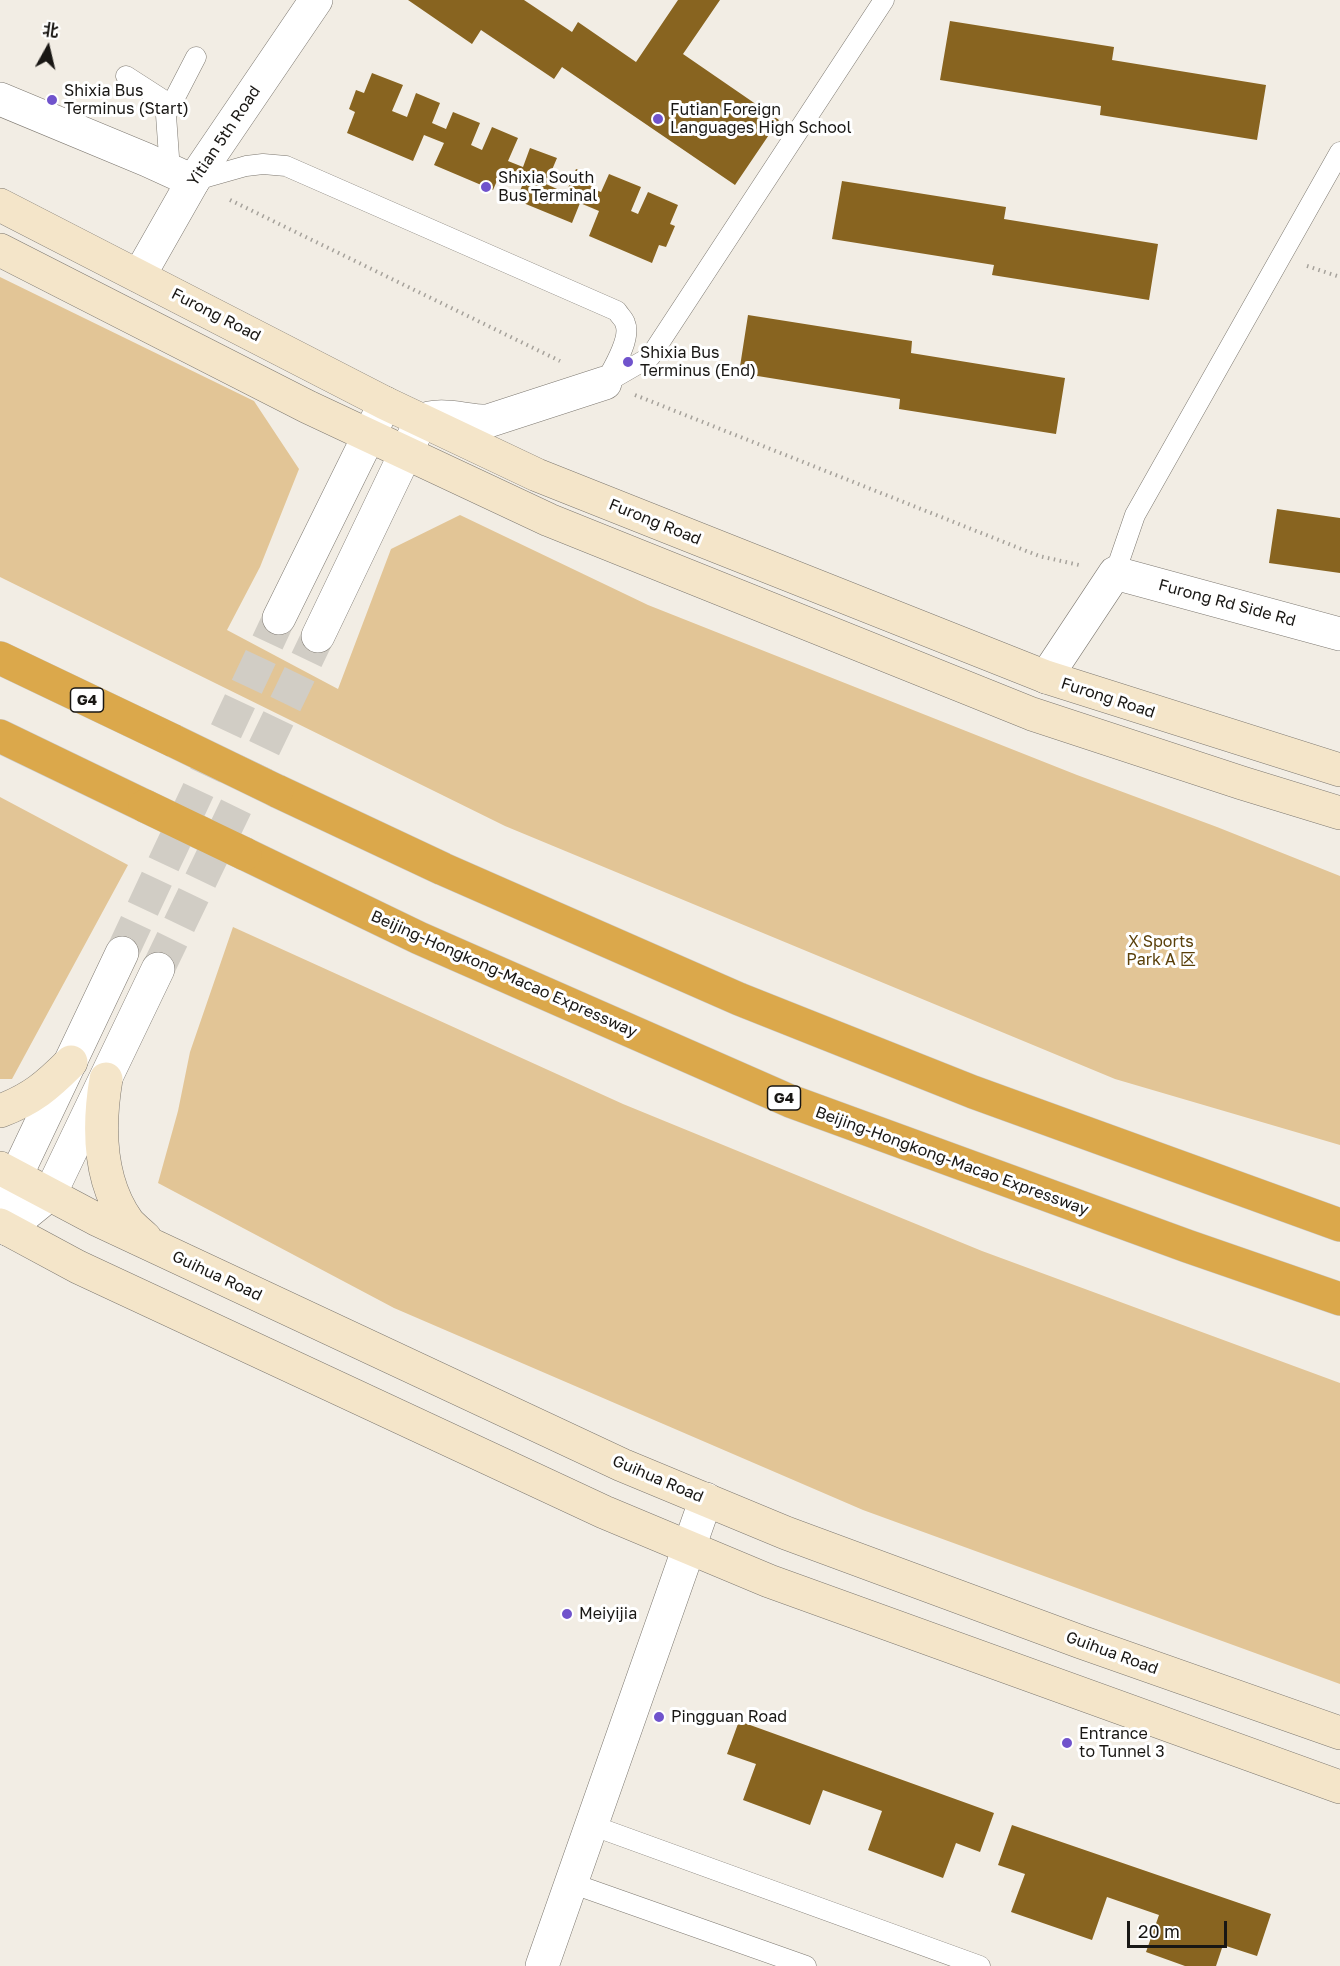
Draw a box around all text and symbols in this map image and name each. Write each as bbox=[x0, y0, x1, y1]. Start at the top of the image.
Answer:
north arrow bbox=[18, 18, 78, 78]
text: 北 bbox=[41, 19, 60, 41]
place label: Shixia Bus Terminus (Start) bbox=[64, 81, 189, 119]
street label: Yitian 5th Road bbox=[183, 82, 265, 190]
marker: Shixia Bus Terminus (Start) bbox=[45, 93, 59, 107]
place label: Futian Foreign Languages High School bbox=[670, 100, 852, 138]
marker: Futian Foreign Languages High School bbox=[651, 112, 665, 126]
place label: Shixia South Bus Terminal bbox=[498, 168, 597, 206]
marker: Shixia South Bus Terminal bbox=[479, 180, 493, 194]
street label: Furong Road bbox=[168, 284, 264, 346]
place label: Shixia Bus Terminus (End) bbox=[640, 343, 756, 381]
marker: Shixia Bus Terminus (End) bbox=[621, 355, 635, 369]
street label: Furong Road bbox=[606, 495, 704, 549]
street label: Furong Rd Side Rd bbox=[1156, 575, 1298, 631]
street label: Furong Road bbox=[1059, 674, 1157, 722]
road number: G4 bbox=[70, 688, 104, 712]
street label: Beijing-Hongkong-Macao Expressway bbox=[368, 906, 640, 1042]
park label: X Sports Park A 区 bbox=[1126, 932, 1196, 970]
road number: G4 bbox=[768, 1086, 800, 1110]
street label: Beijing-Hongkong-Macao Expressway bbox=[813, 1102, 1091, 1220]
street label: Guihua Road bbox=[169, 1247, 265, 1305]
street label: Guihua Road bbox=[610, 1451, 706, 1507]
place label: Meiyijia bbox=[579, 1604, 637, 1624]
marker: Meiyijia bbox=[560, 1607, 574, 1621]
street label: Guihua Road bbox=[1063, 1627, 1161, 1679]
place label: Pingguan Road bbox=[671, 1707, 787, 1727]
marker: Pingguan Road bbox=[652, 1710, 666, 1724]
place label: Entrance to Tunnel 3 bbox=[1079, 1724, 1165, 1762]
marker: Entrance to Tunnel 3 bbox=[1060, 1736, 1074, 1750]
scale bar bbox=[1130, 1909, 1230, 1947]
text: 20 m bbox=[1138, 1920, 1180, 1942]

